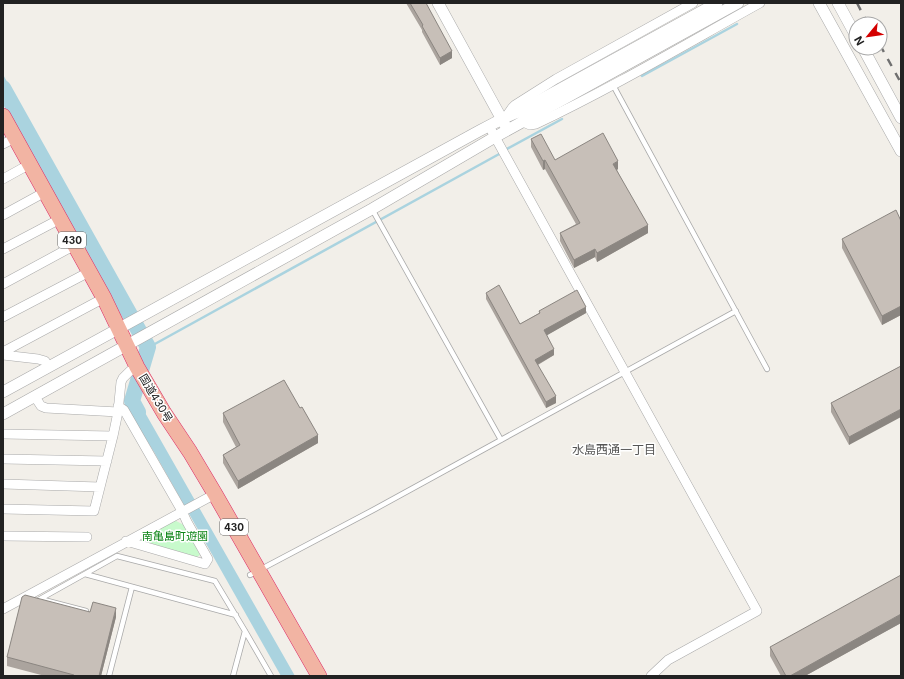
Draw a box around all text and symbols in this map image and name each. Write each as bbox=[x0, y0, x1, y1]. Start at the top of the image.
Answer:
north arrow bbox=[848, 16, 888, 56]
text: N bbox=[851, 34, 867, 48]
road number: 430 bbox=[58, 232, 86, 248]
street label: 国道430号 bbox=[136, 371, 176, 425]
district label: 水島西通一丁目 bbox=[572, 442, 656, 457]
road number: 430 bbox=[220, 519, 248, 535]
park label: 南亀島町遊園 bbox=[142, 529, 208, 543]

